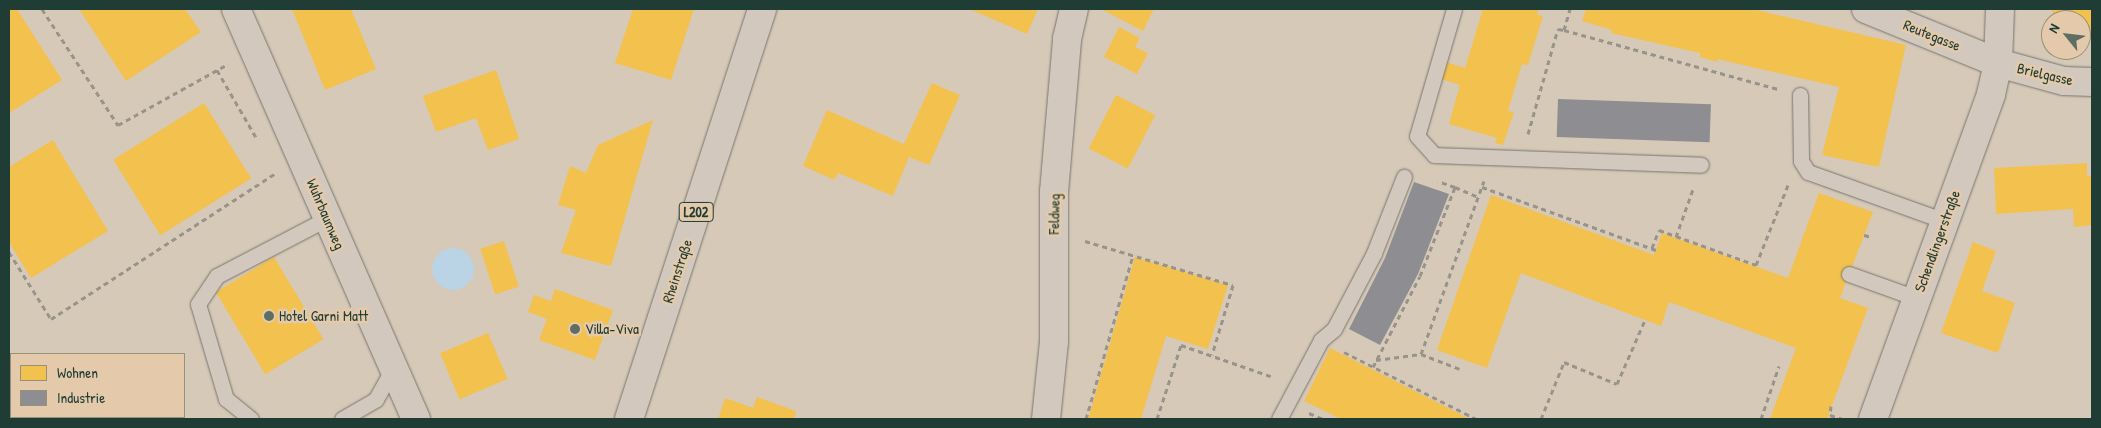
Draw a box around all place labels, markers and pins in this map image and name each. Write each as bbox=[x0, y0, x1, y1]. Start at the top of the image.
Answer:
place label: Hotel Garni Matt bbox=[279, 307, 368, 325]
marker: Hotel Garni Matt bbox=[263, 310, 275, 322]
place label: Villa-Viva bbox=[585, 320, 639, 338]
marker: Villa-Viva bbox=[569, 323, 581, 335]

